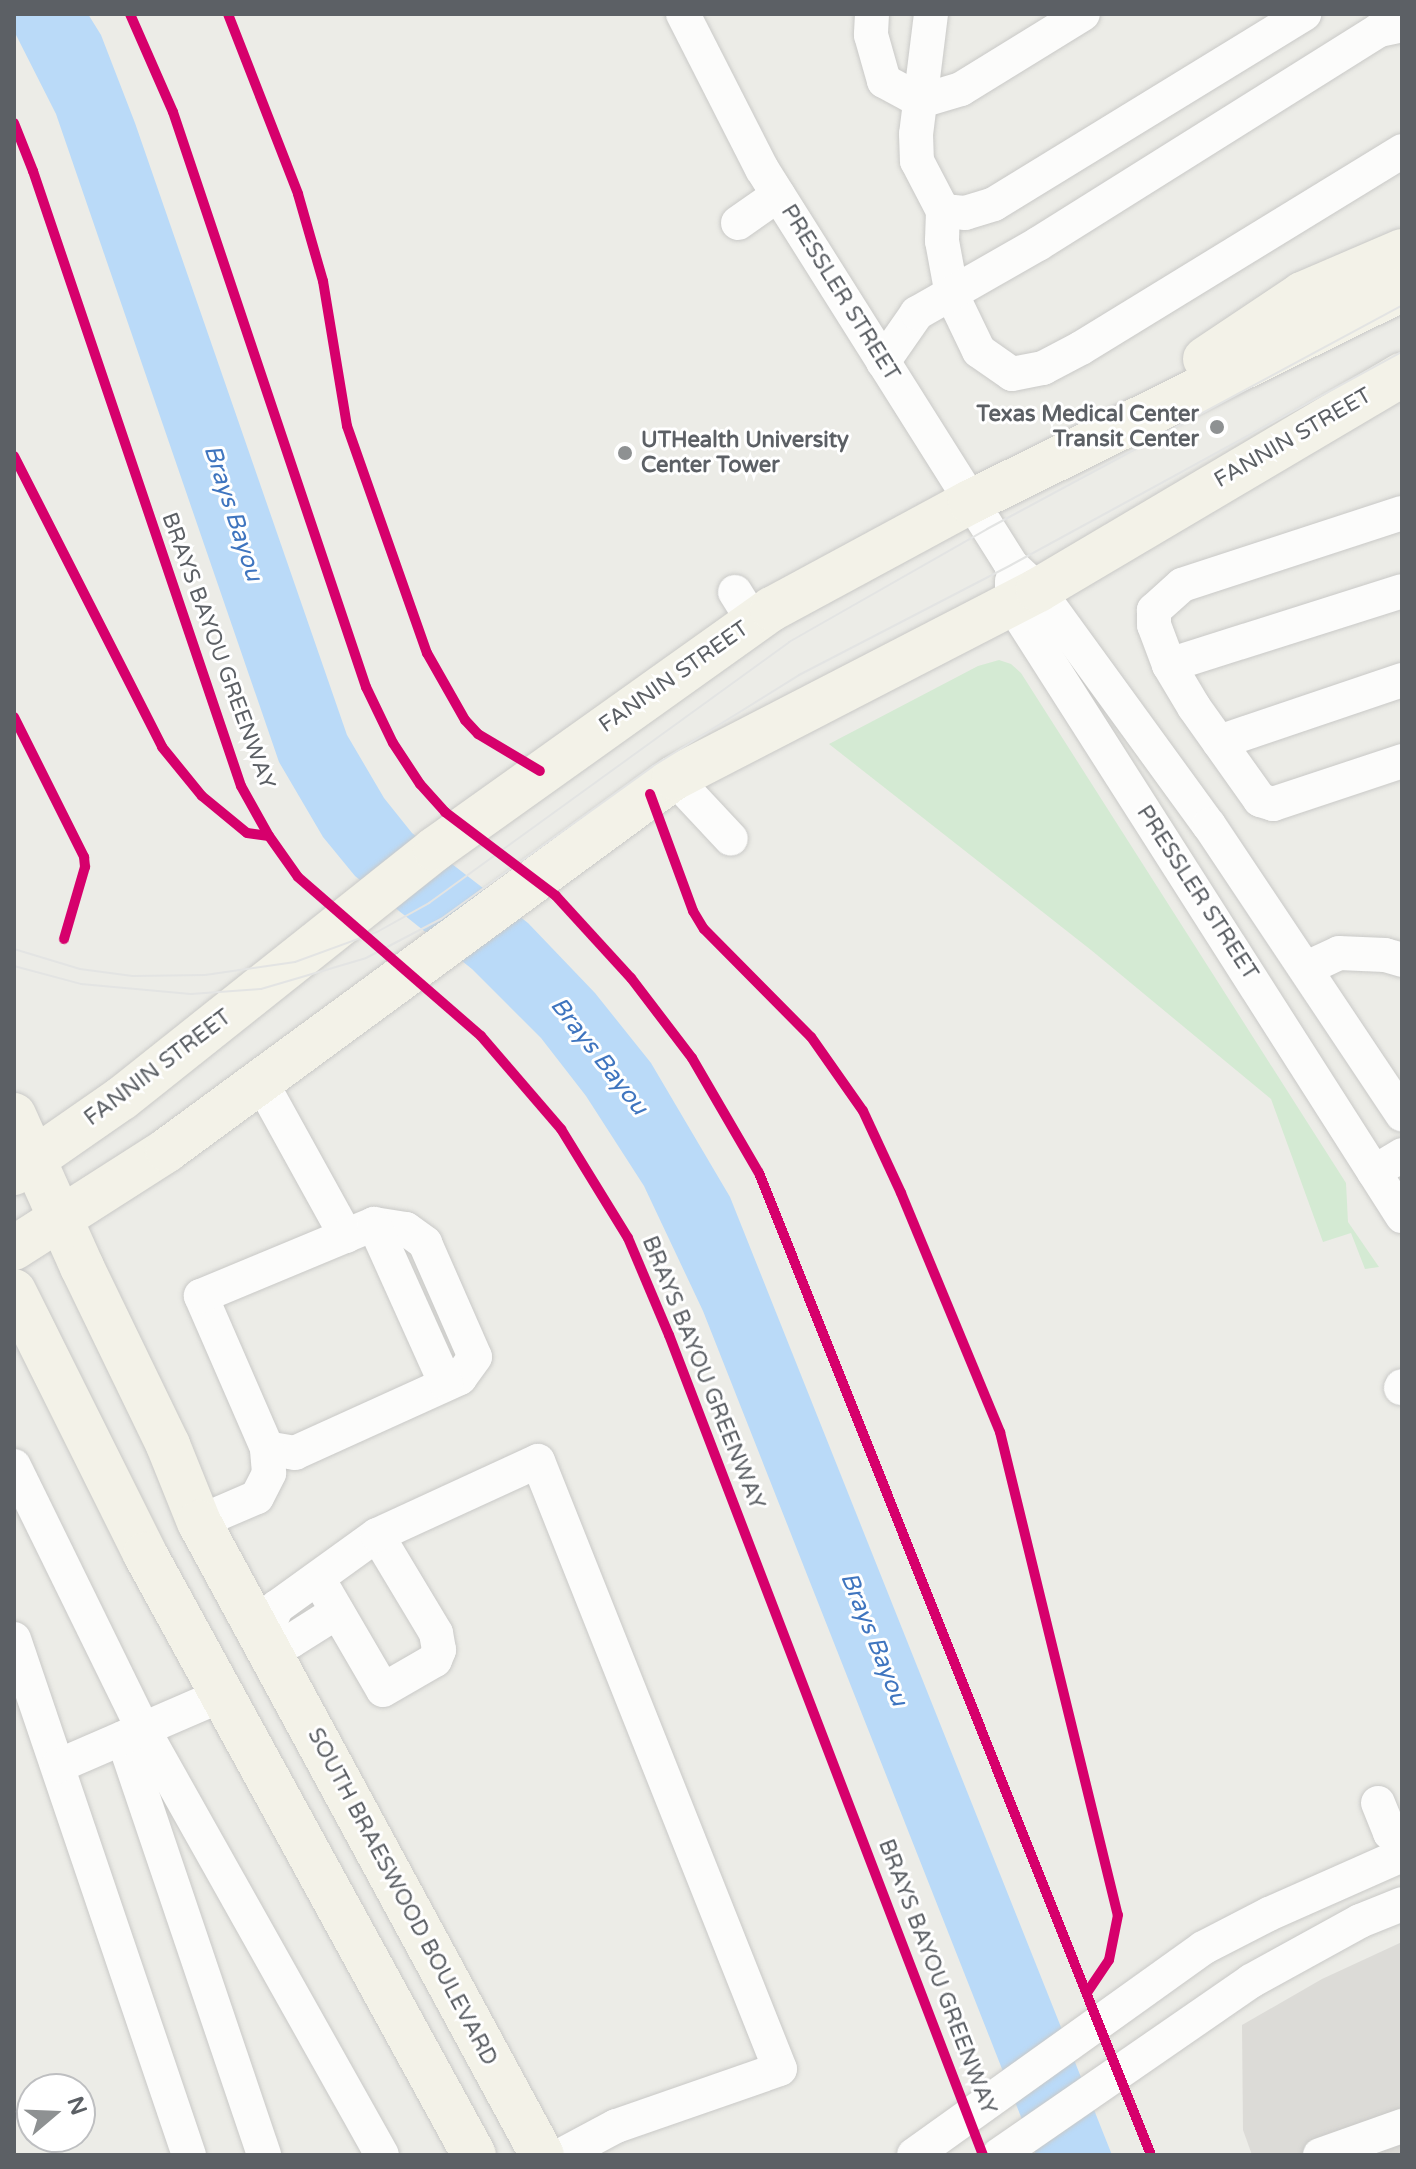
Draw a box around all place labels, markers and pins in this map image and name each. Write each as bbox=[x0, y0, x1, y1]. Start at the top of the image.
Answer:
place label: Texas Medical Center Transit Center bbox=[976, 401, 1199, 452]
marker: Texas Medical Center Transit Center bbox=[1206, 416, 1228, 438]
place label: UTHealth University Center Tower bbox=[641, 427, 849, 478]
marker: UTHealth University Center Tower bbox=[616, 444, 634, 462]

